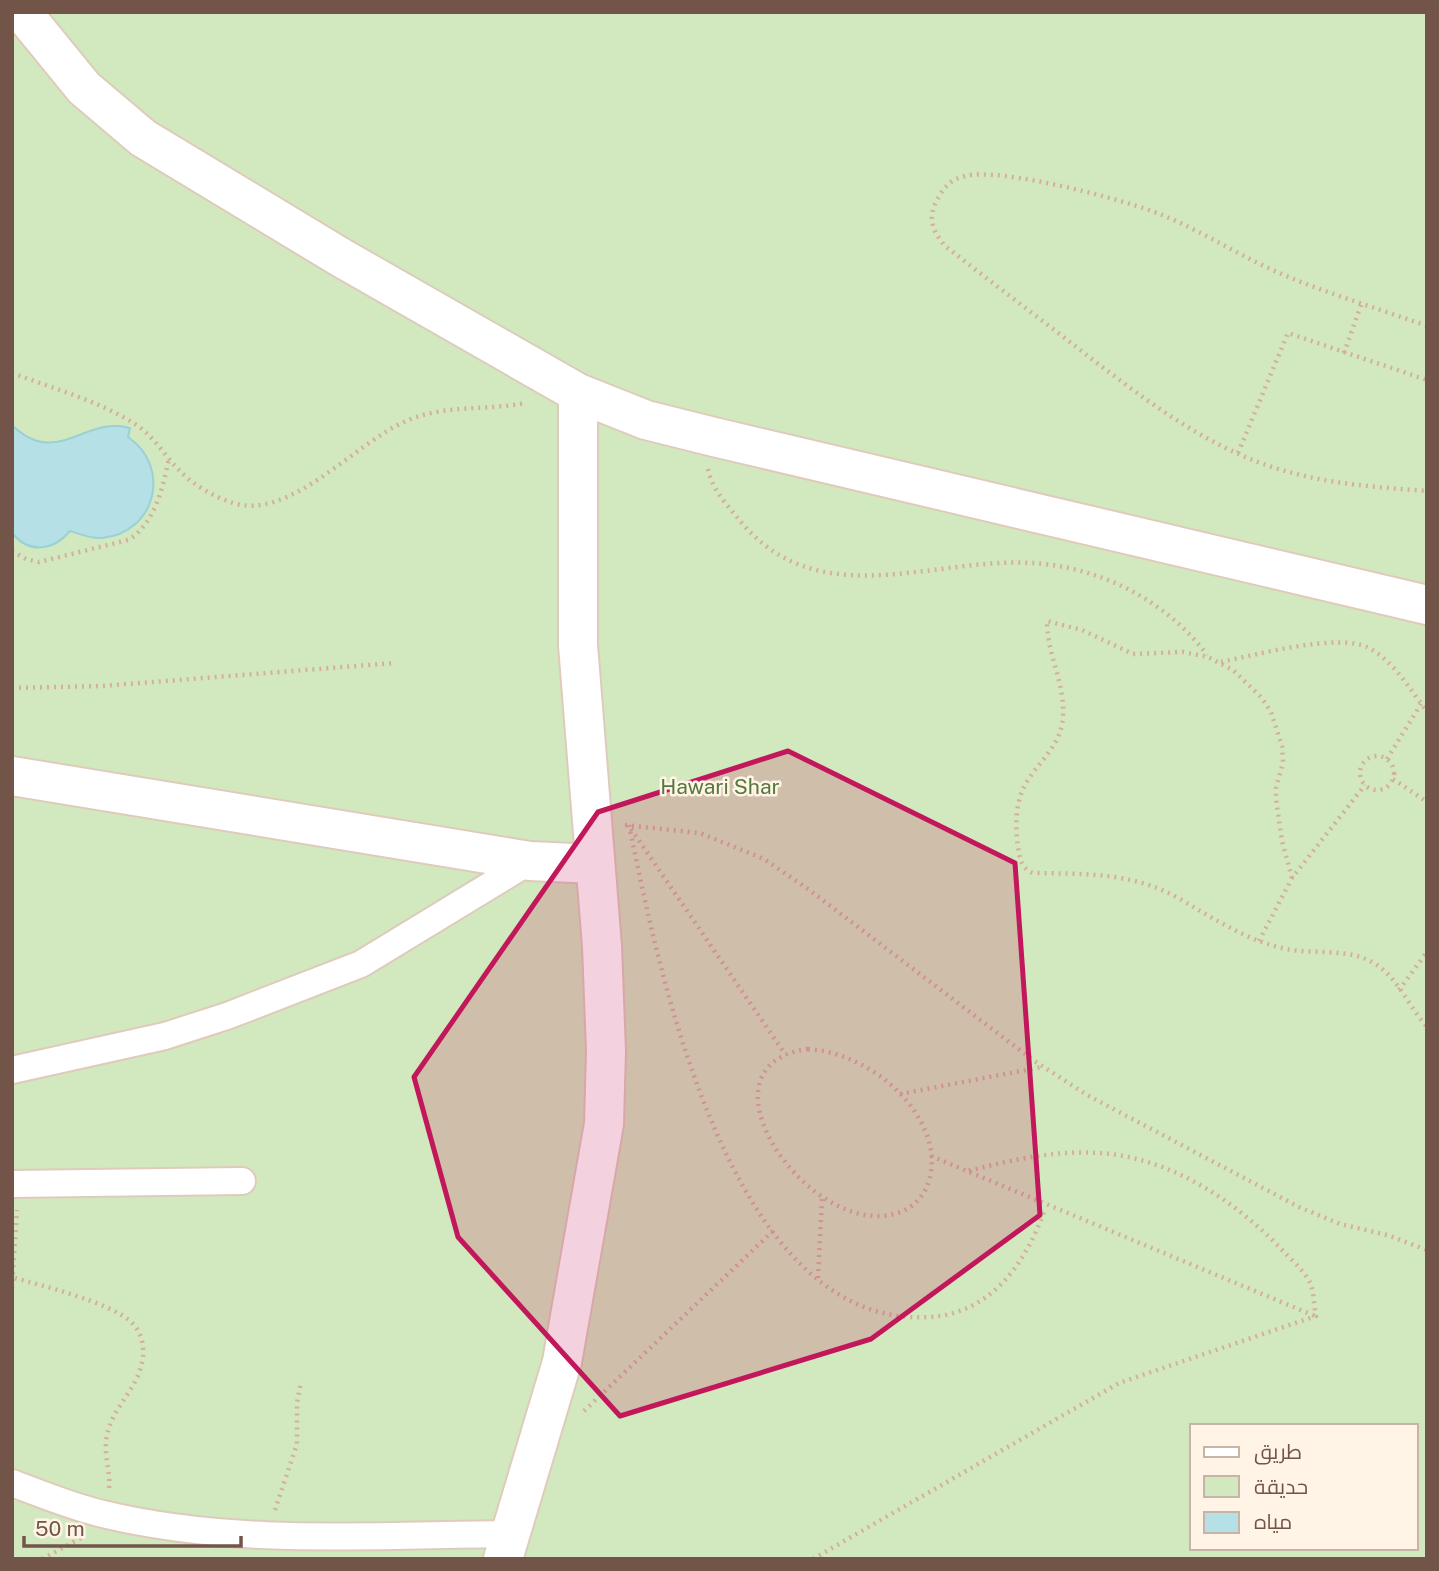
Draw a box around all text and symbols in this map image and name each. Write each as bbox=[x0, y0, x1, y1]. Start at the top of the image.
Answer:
park label: Hawari Shar bbox=[660, 774, 780, 799]
legend bbox=[1190, 1424, 1418, 1550]
text: طريق bbox=[1254, 1439, 1302, 1465]
text: حديقة bbox=[1254, 1474, 1308, 1499]
scale bar bbox=[24, 1504, 242, 1548]
text: مياه bbox=[1254, 1509, 1292, 1534]
text: 50 m bbox=[35, 1516, 85, 1541]

